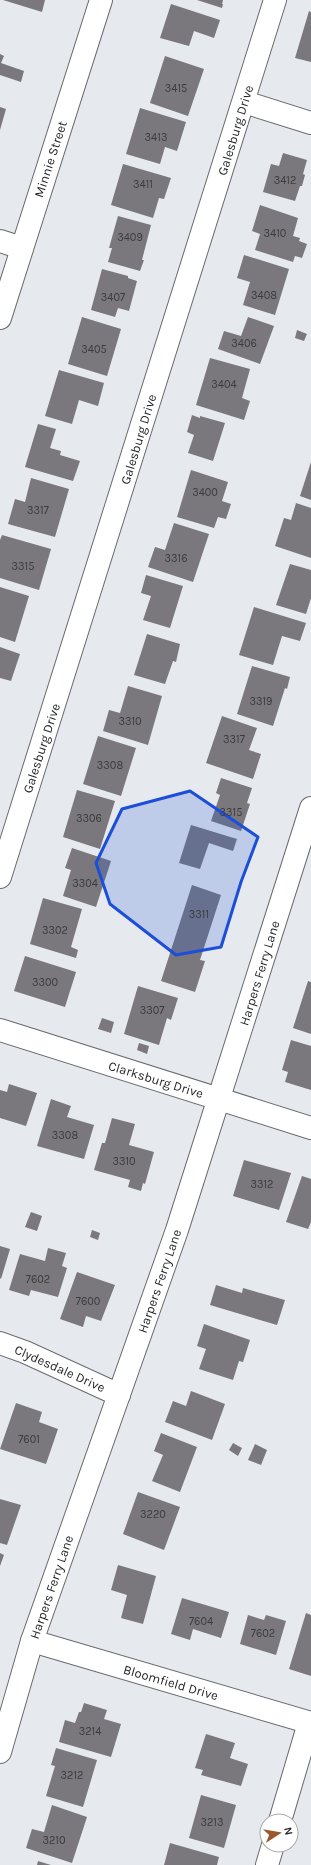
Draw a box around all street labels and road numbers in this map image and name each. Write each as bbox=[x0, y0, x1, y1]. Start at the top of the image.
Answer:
street label: Galesburg Drive bbox=[215, 83, 256, 177]
street label: Minnie Street bbox=[31, 119, 70, 199]
street label: Galesburg Drive bbox=[118, 392, 159, 486]
street label: Galesburg Drive bbox=[20, 701, 63, 795]
street label: Harpers Ferry Lane bbox=[236, 919, 283, 1027]
street label: Clarksburg Drive bbox=[107, 1058, 205, 1101]
street label: Harpers Ferry Lane bbox=[135, 1227, 184, 1335]
street label: Clydesdale Drive bbox=[12, 1342, 108, 1395]
street label: Harpers Ferry Lane bbox=[27, 1533, 76, 1641]
street label: Bloomfield Drive bbox=[122, 1662, 220, 1703]

